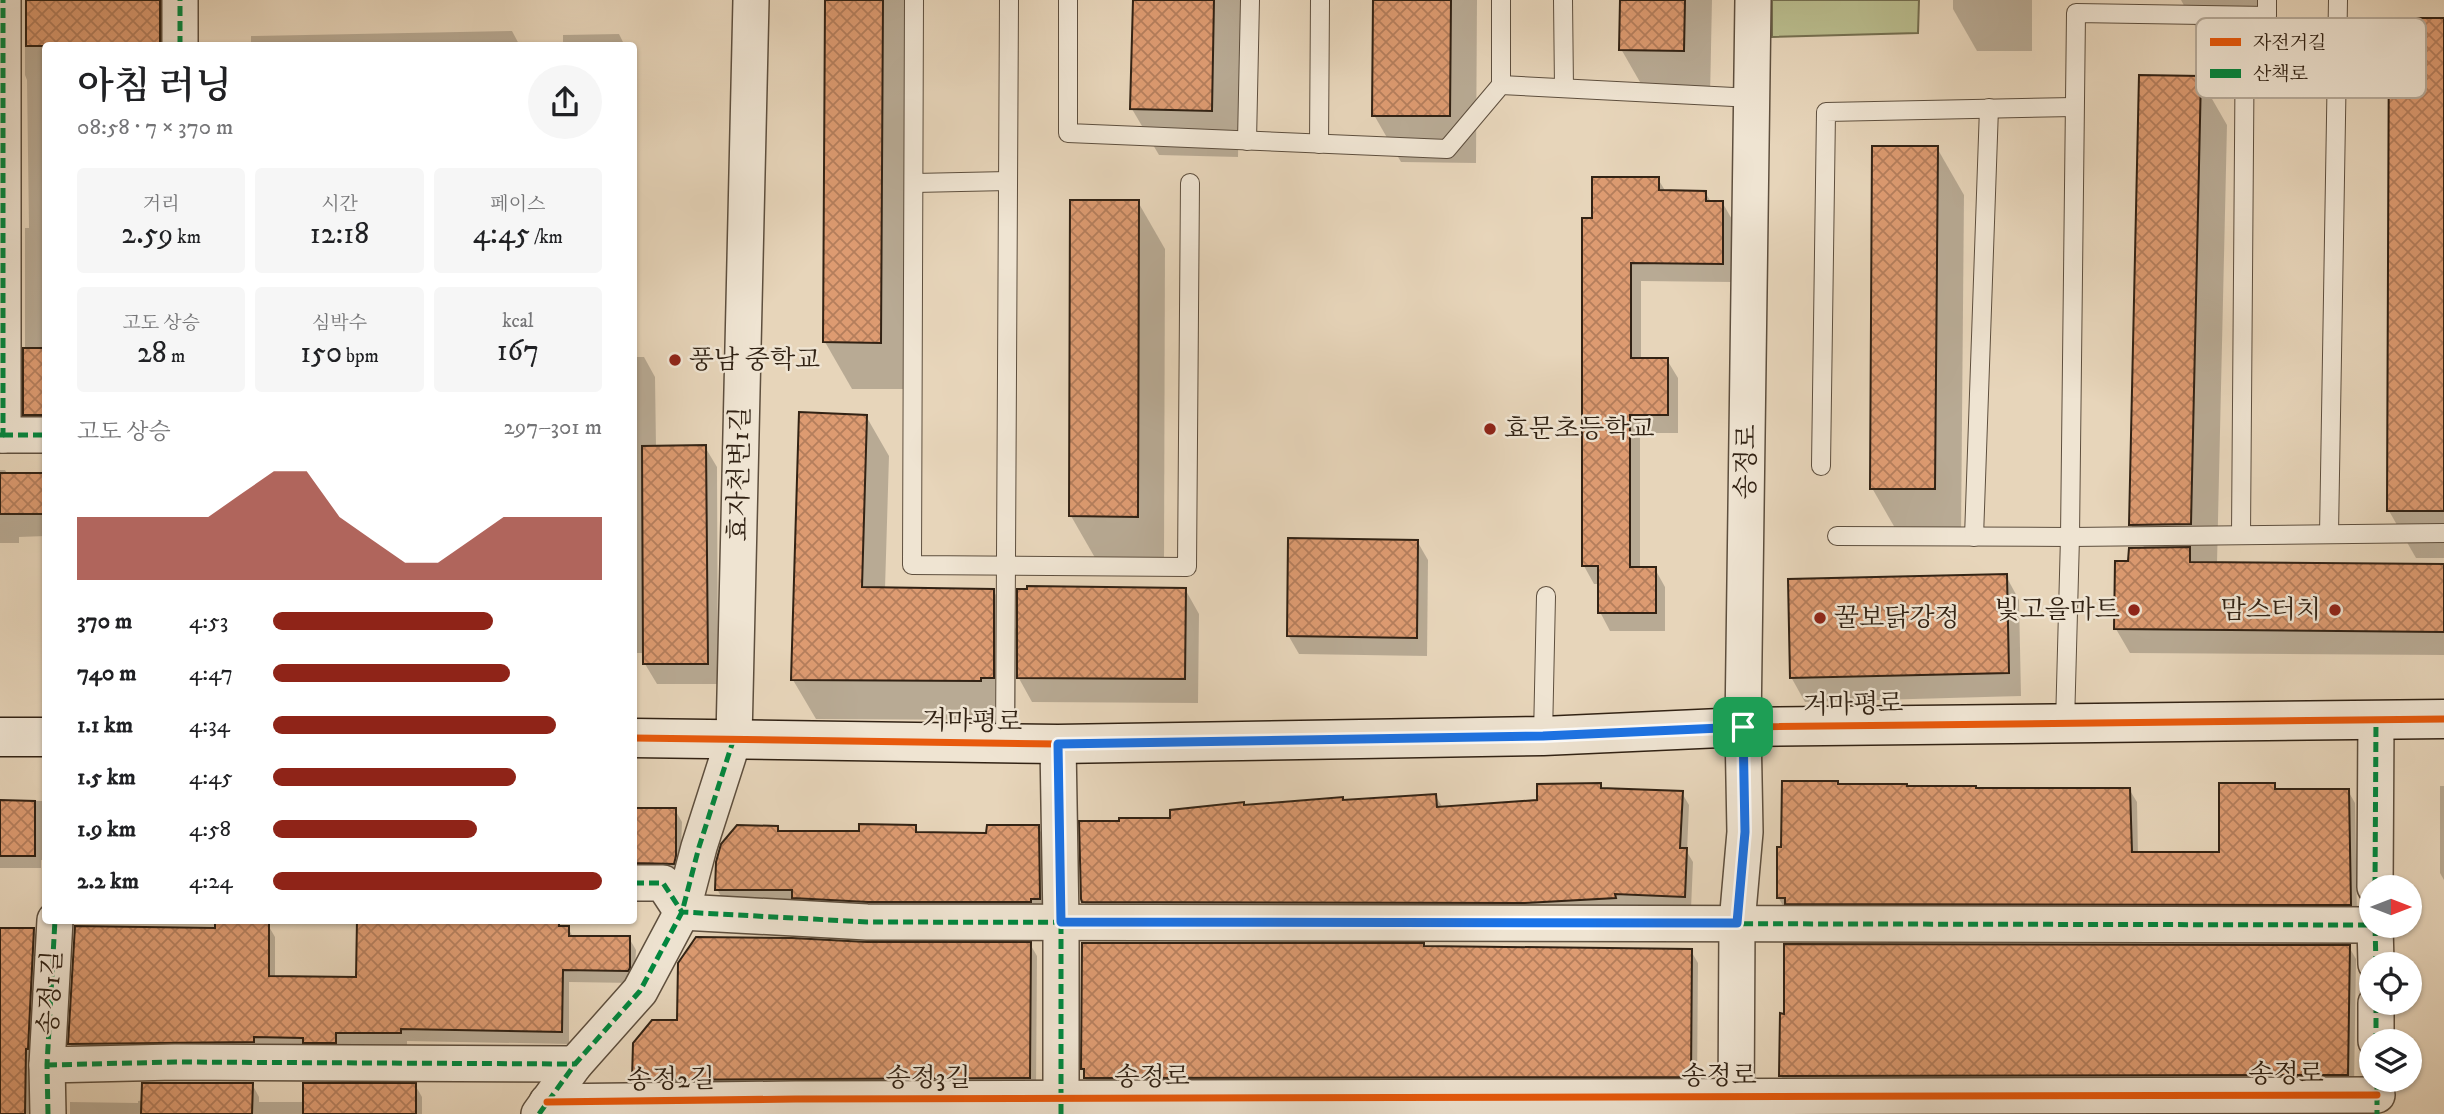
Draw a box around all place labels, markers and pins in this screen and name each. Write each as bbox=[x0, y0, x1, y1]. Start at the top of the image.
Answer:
place label: 풍남 중학교 bbox=[689, 344, 820, 377]
marker: 풍남 중학교 bbox=[667, 352, 683, 368]
place label: 효문초등학교 bbox=[1504, 413, 1655, 446]
marker: 효문초등학교 bbox=[1482, 421, 1498, 437]
place label: 빛고을마트 bbox=[1994, 594, 2120, 627]
place label: 맘스터치 bbox=[2221, 594, 2321, 627]
place label: 꿀보닭강정 bbox=[1834, 602, 1960, 635]
marker: 빛고을마트 bbox=[2126, 602, 2142, 618]
marker: 맘스터치 bbox=[2327, 602, 2343, 618]
marker: 꿀보닭강정 bbox=[1812, 610, 1828, 626]
pin bbox=[1713, 697, 1773, 757]

